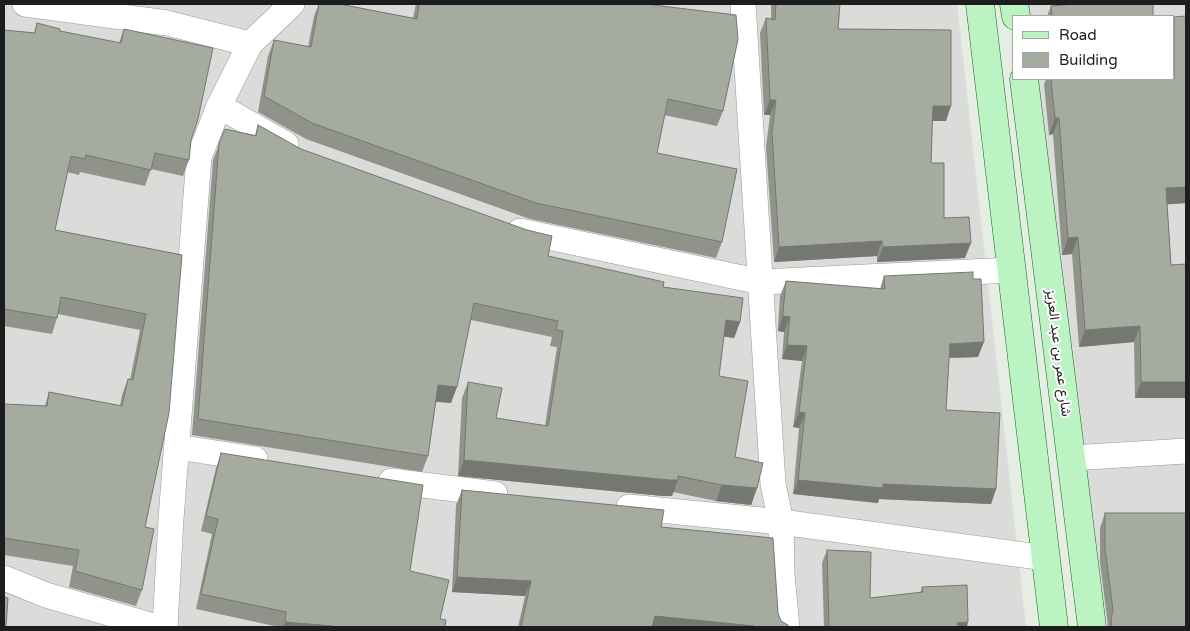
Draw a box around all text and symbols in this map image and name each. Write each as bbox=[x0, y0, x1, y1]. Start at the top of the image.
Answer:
legend bbox=[1012, 15, 1175, 80]
text: Road bbox=[1059, 26, 1097, 44]
text: Building bbox=[1059, 51, 1118, 69]
street label: شارع عمر بن عبد العزيز bbox=[1042, 288, 1074, 418]

